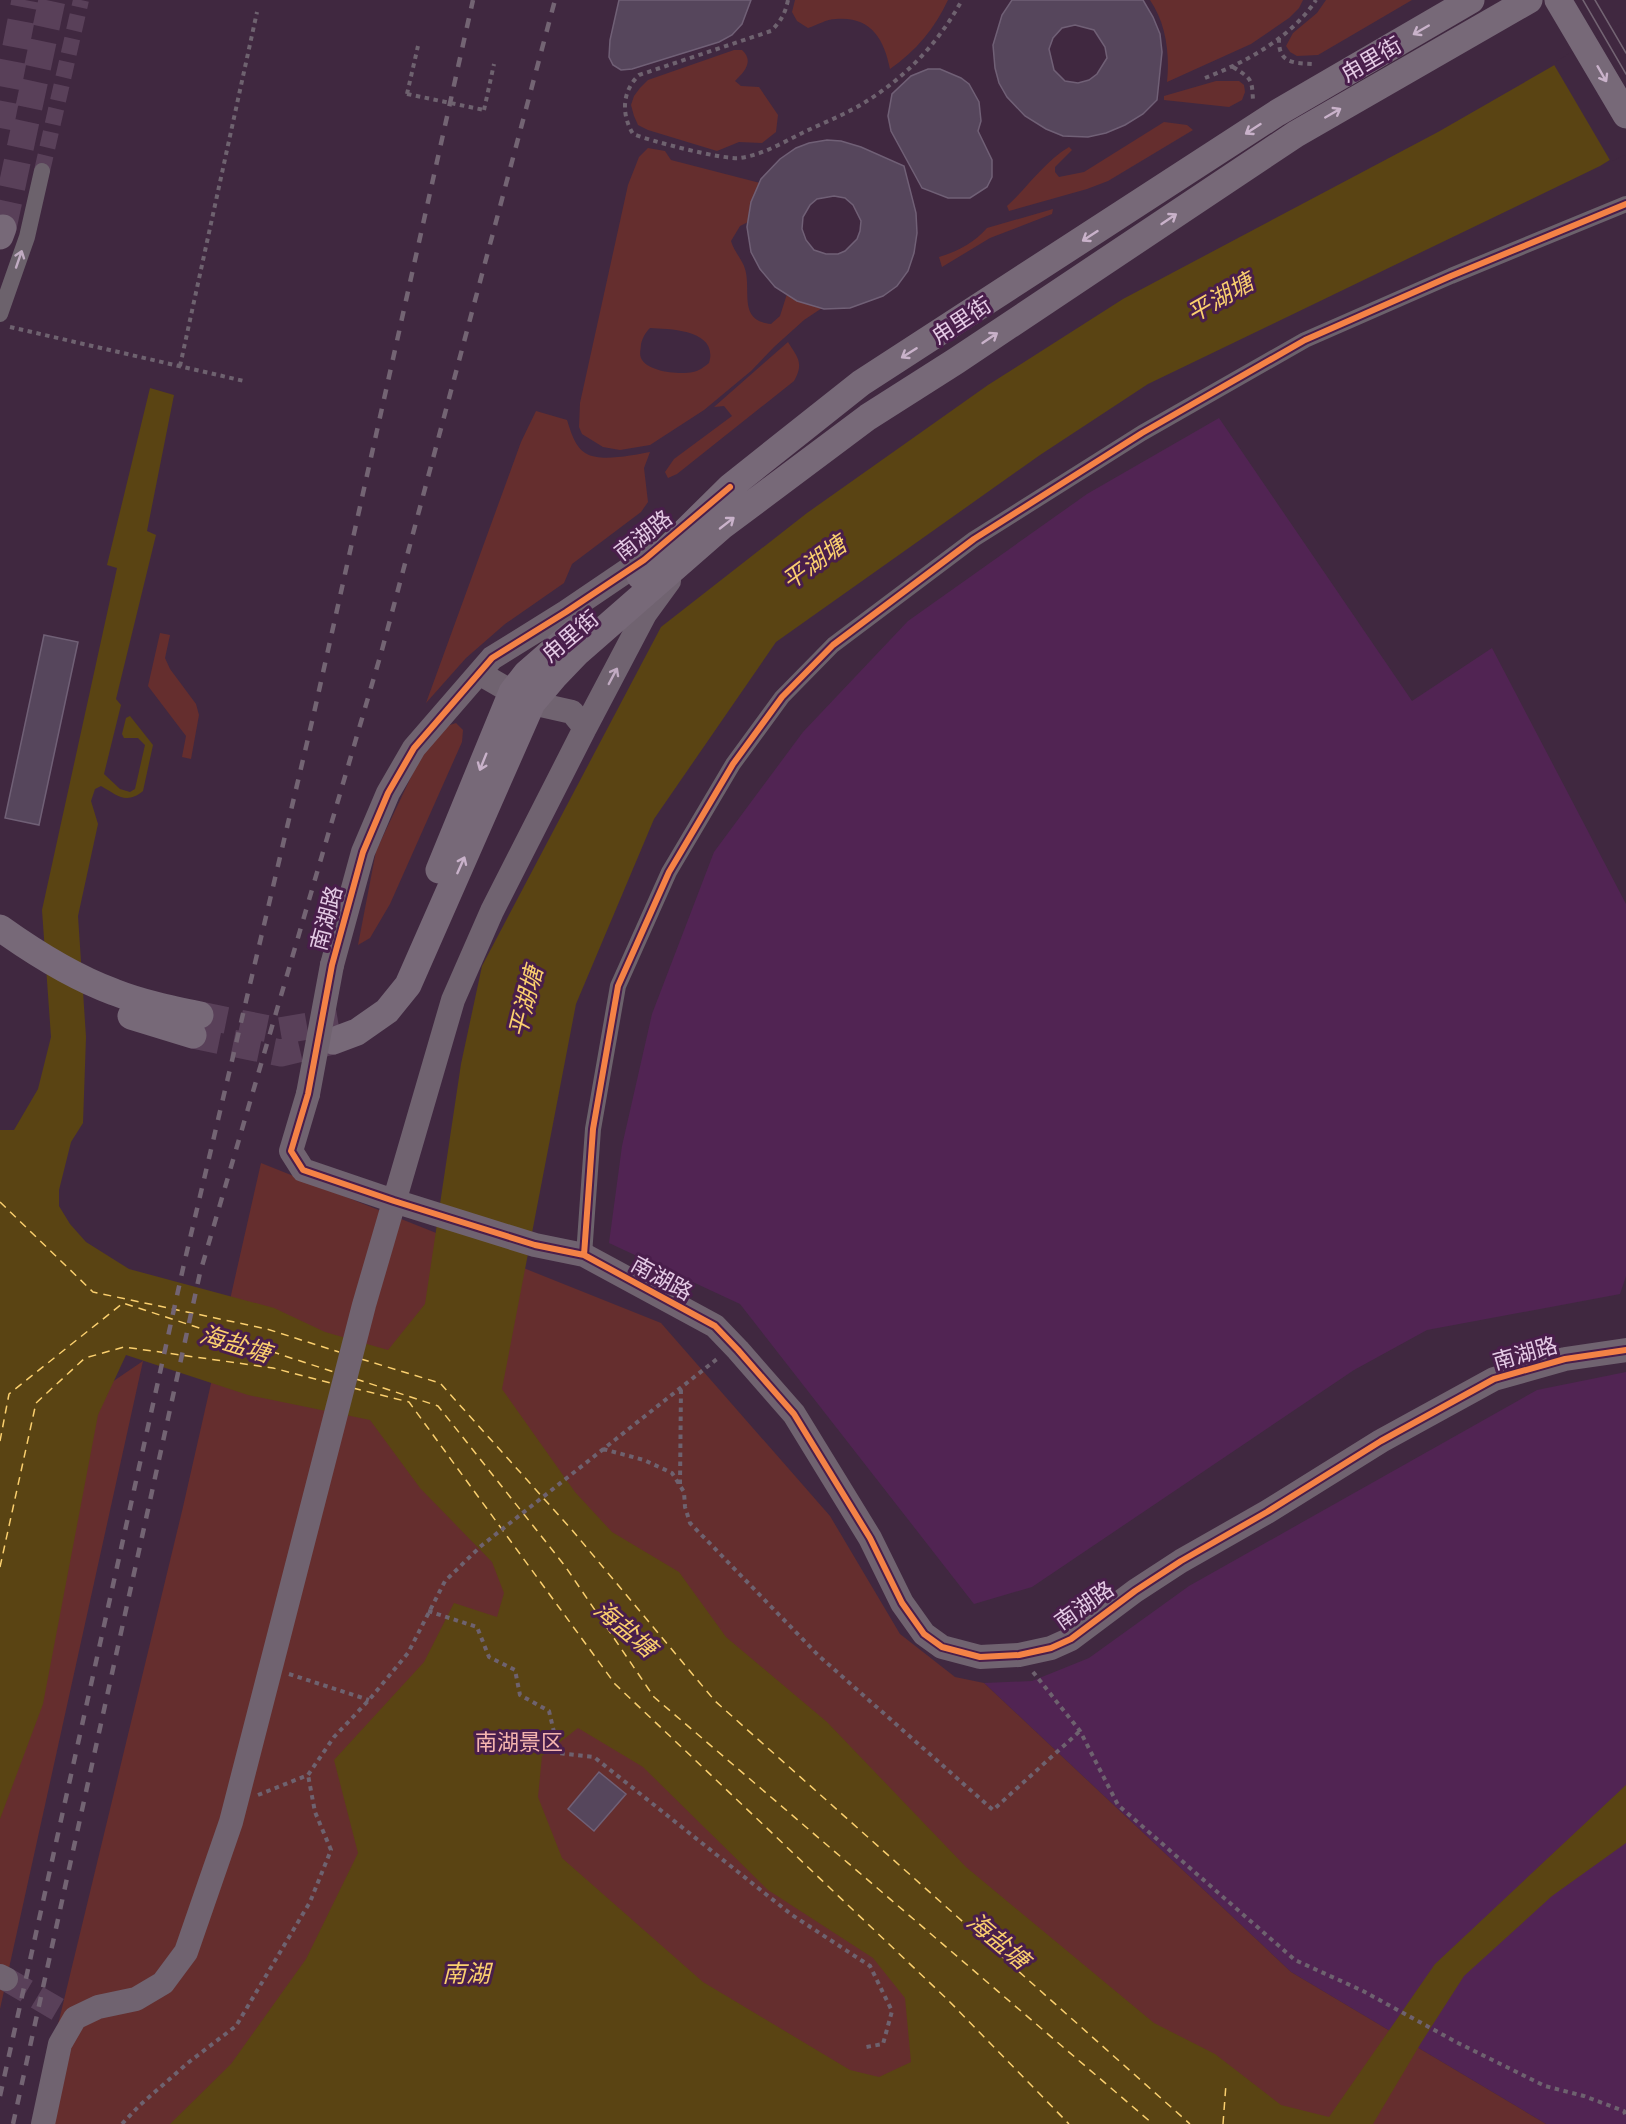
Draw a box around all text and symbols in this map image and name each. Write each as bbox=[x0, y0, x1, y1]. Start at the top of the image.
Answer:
one-way arrow bbox=[1413, 24, 1430, 36]
street label: 甪里街 bbox=[1335, 30, 1407, 88]
one-way arrow bbox=[1596, 65, 1608, 82]
one-way arrow bbox=[1324, 106, 1341, 118]
one-way arrow bbox=[1245, 123, 1262, 135]
one-way arrow bbox=[1161, 212, 1178, 225]
one-way arrow bbox=[1082, 230, 1099, 242]
one-way arrow bbox=[15, 250, 26, 269]
water label: 平湖塘 bbox=[1181, 264, 1262, 329]
street label: 甪里街 bbox=[926, 290, 996, 350]
one-way arrow bbox=[981, 332, 998, 345]
one-way arrow bbox=[901, 348, 918, 360]
street label: 南湖路 bbox=[608, 504, 678, 566]
one-way arrow bbox=[719, 516, 735, 529]
water label: 平湖塘 bbox=[775, 527, 855, 596]
street label: 甪里街 bbox=[536, 604, 604, 668]
one-way arrow bbox=[607, 667, 619, 685]
one-way arrow bbox=[477, 753, 488, 771]
one-way arrow bbox=[456, 856, 467, 874]
street label: 南湖路 bbox=[304, 882, 348, 954]
water label: 平湖塘 bbox=[502, 959, 550, 1041]
street label: 南湖路 bbox=[626, 1250, 698, 1306]
water label: 海盐塘 bbox=[196, 1318, 278, 1370]
street label: 南湖路 bbox=[1489, 1330, 1561, 1376]
street label: 南湖路 bbox=[1049, 1575, 1119, 1635]
water label: 海盐塘 bbox=[588, 1594, 666, 1666]
park label: 南湖景区 bbox=[475, 1728, 563, 1756]
water label: 海盐塘 bbox=[961, 1906, 1039, 1978]
water label: 南湖 bbox=[442, 1958, 494, 1989]

